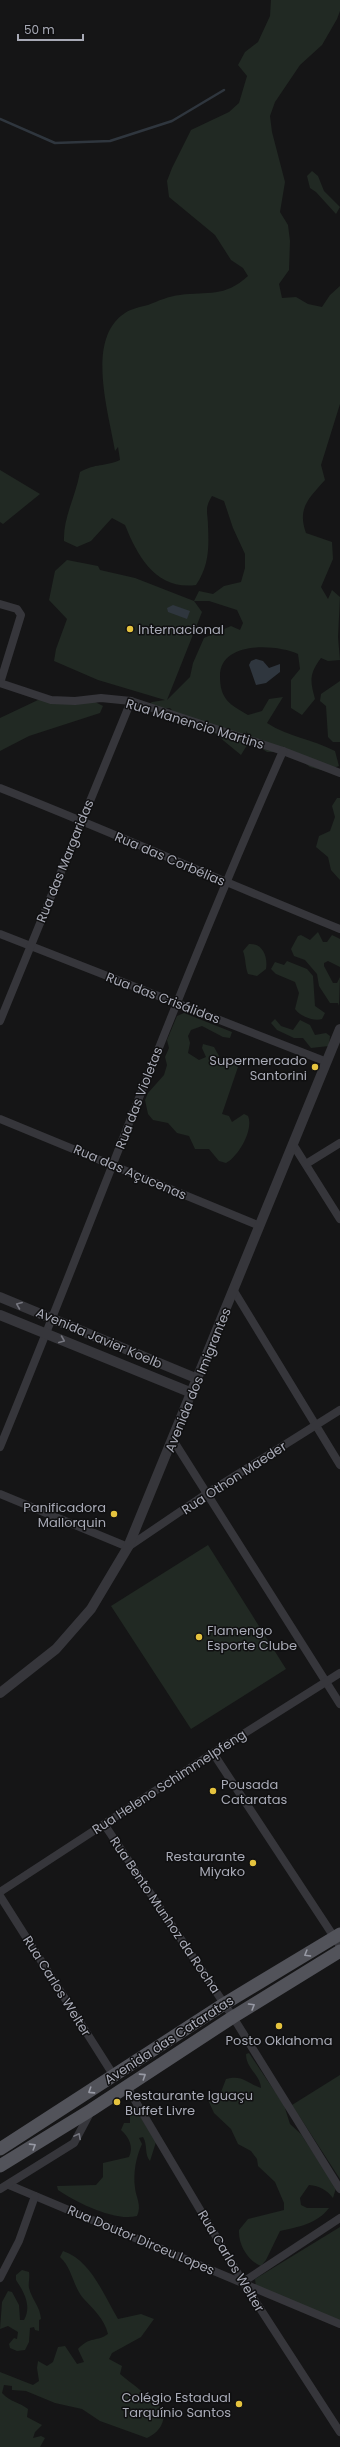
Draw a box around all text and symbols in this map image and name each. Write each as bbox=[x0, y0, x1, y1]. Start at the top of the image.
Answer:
scale bar bbox=[18, 16, 83, 42]
text: 50 m bbox=[24, 21, 55, 38]
place label: Internacional bbox=[138, 620, 224, 639]
marker: Internacional bbox=[125, 624, 135, 634]
street label: Rua Manencio Martins bbox=[123, 694, 267, 754]
street label: Rua das Margaridas bbox=[32, 796, 98, 925]
street label: Rua das Corbélias bbox=[112, 827, 228, 891]
street label: Rua das Crisálidas bbox=[103, 967, 223, 1029]
street label: Rua das Violetas bbox=[111, 1044, 167, 1152]
place label: Supermercado Santorini bbox=[209, 1051, 307, 1085]
marker: Supermercado Santorini bbox=[310, 1062, 320, 1072]
street label: Rua das Açucenas bbox=[71, 1140, 190, 1204]
one-way arrow bbox=[16, 1302, 23, 1310]
street label: Avenida Javier Koelb bbox=[33, 1303, 165, 1373]
street label: Avenida dos Imigrantes bbox=[160, 1305, 236, 1455]
one-way arrow bbox=[58, 1336, 65, 1344]
street label: Rua Othon Maeder bbox=[178, 1437, 290, 1519]
place label: Panificadora Mallorquin bbox=[23, 1498, 106, 1532]
marker: Panificadora Mallorquin bbox=[109, 1509, 119, 1519]
place label: Flamengo Esporte Clube bbox=[207, 1621, 297, 1655]
marker: Flamengo Esporte Clube bbox=[194, 1632, 204, 1642]
street label: Rua Heleno Schimmelpfeng bbox=[88, 1725, 250, 1839]
place label: Pousada Cataratas bbox=[221, 1775, 288, 1809]
marker: Pousada Cataratas bbox=[208, 1786, 218, 1796]
street label: Rua Bento Munhoz da Rocha bbox=[105, 1833, 225, 1997]
place label: Restaurante Miyako bbox=[166, 1847, 245, 1881]
marker: Restaurante Miyako bbox=[248, 1858, 258, 1868]
street label: Rua Carlos Welter bbox=[18, 1932, 96, 2040]
one-way arrow bbox=[304, 1949, 311, 1957]
street label: Avenida das Cataratas bbox=[101, 1991, 238, 2089]
one-way arrow bbox=[248, 2003, 255, 2010]
marker: Posto Oklahoma bbox=[274, 2021, 284, 2031]
place label: Posto Oklahoma bbox=[226, 2031, 332, 2050]
one-way arrow bbox=[139, 2073, 146, 2081]
one-way arrow bbox=[88, 2086, 95, 2094]
place label: Restaurante Iguaçu Buffet Livre bbox=[125, 2086, 253, 2120]
marker: Restaurante Iguaçu Buffet Livre bbox=[112, 2097, 122, 2107]
one-way arrow bbox=[73, 2133, 81, 2141]
one-way arrow bbox=[29, 2143, 36, 2151]
street label: Rua Doutor Dirceu Lopes bbox=[64, 2200, 218, 2280]
street label: Rua Carlos Welter bbox=[193, 2207, 269, 2316]
place label: Colégio Estadual Tarquínio Santos bbox=[122, 2388, 231, 2422]
marker: Colégio Estadual Tarquínio Santos bbox=[234, 2399, 244, 2409]

